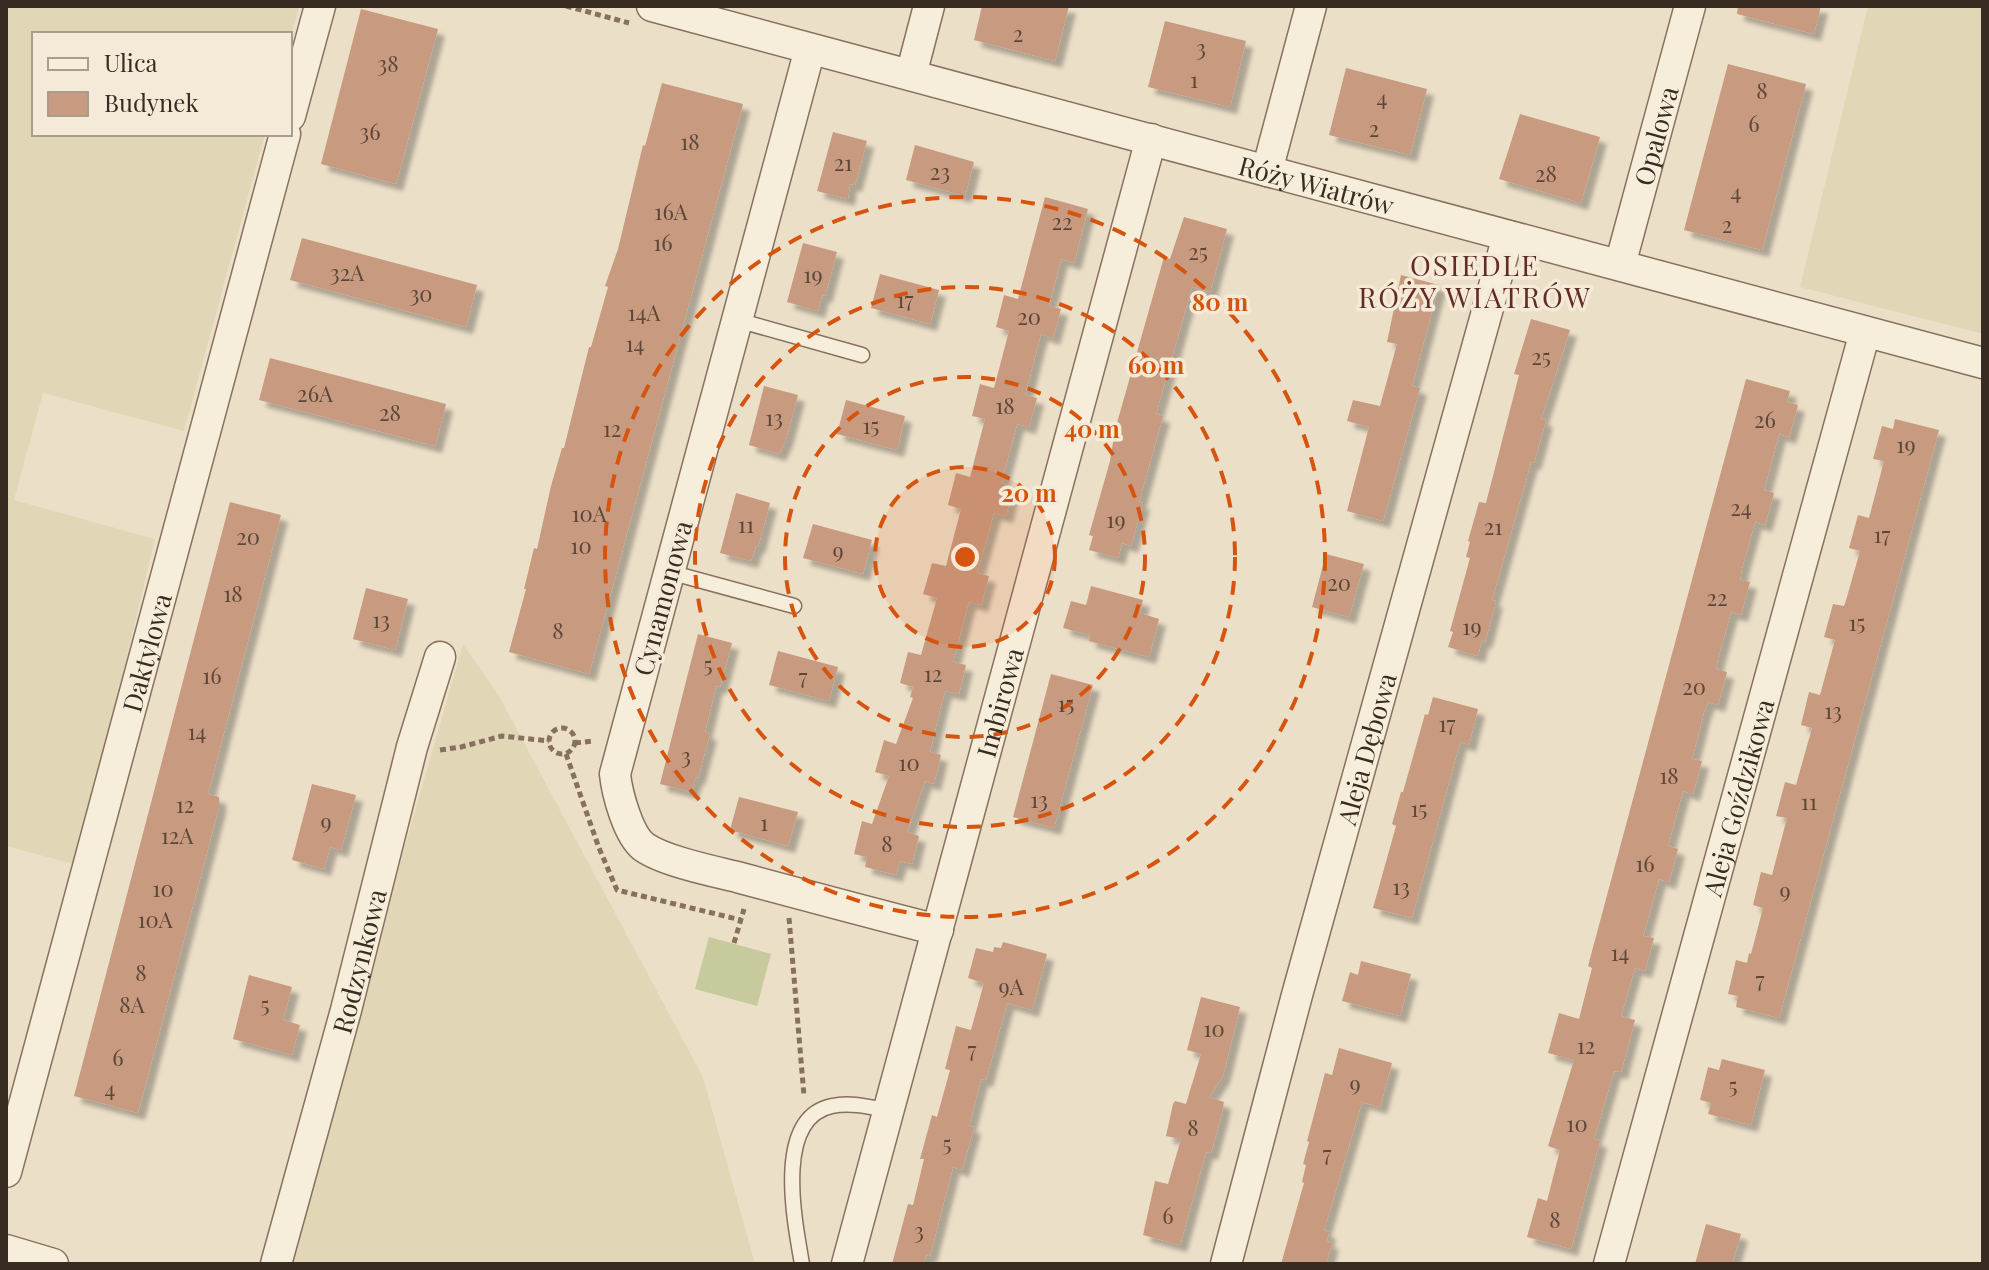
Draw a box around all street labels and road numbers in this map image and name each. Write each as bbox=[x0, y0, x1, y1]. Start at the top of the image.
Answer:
street label: Opalowa bbox=[1625, 82, 1685, 189]
street label: Róży Wiatrów bbox=[1235, 147, 1398, 222]
street label: Cynamonowa bbox=[624, 517, 700, 679]
street label: Daktylowa bbox=[113, 589, 178, 716]
street label: Imbirowa bbox=[967, 643, 1030, 761]
street label: Aleja Dębowa bbox=[1327, 669, 1403, 830]
street label: Aleja Goździkowa bbox=[1693, 695, 1781, 901]
street label: Rodzynkowa bbox=[323, 885, 393, 1037]

